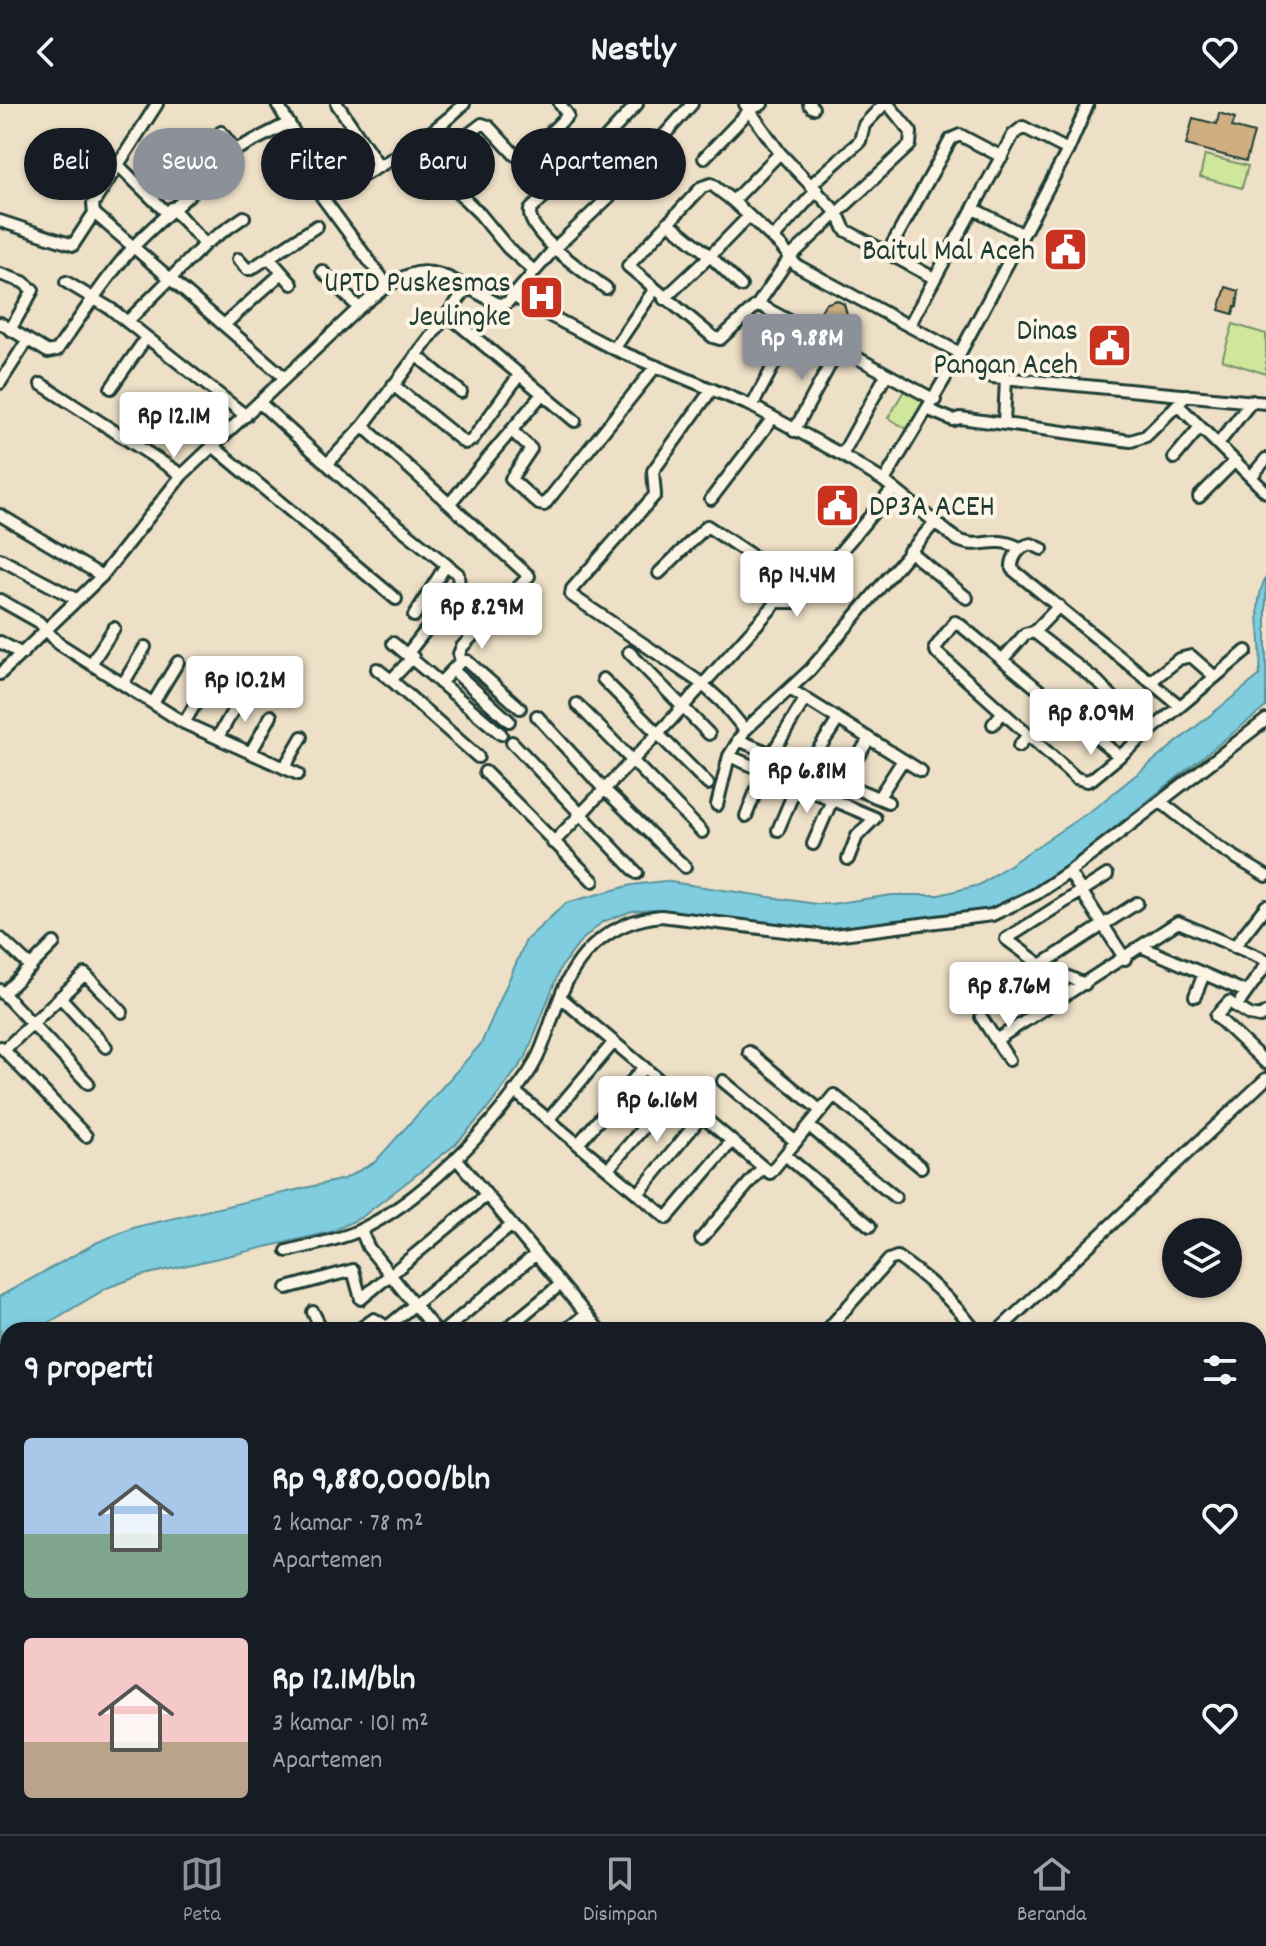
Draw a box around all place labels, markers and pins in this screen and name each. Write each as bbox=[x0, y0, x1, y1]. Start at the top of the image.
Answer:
public building icon: Baitul Mal Aceh bbox=[1042, 225, 1090, 273]
place label: Baitul Mal Aceh bbox=[862, 232, 1035, 275]
place label: UPTD Puskesmas Jeulingke bbox=[324, 264, 511, 341]
hospital icon: UPTD Puskesmas Jeulingke bbox=[518, 274, 566, 322]
place label: Dinas Pangan Aceh bbox=[933, 312, 1078, 389]
pin: Rp 9.88M bbox=[719, 314, 885, 382]
public building icon: Dinas Pangan Aceh bbox=[1085, 322, 1133, 370]
pin: Rp 12.1M bbox=[91, 392, 257, 460]
public building icon: DP3A ACEH bbox=[814, 481, 862, 529]
place label: DP3A ACEH bbox=[869, 488, 995, 531]
pin: Rp 14.4M bbox=[714, 551, 880, 619]
pin: Rp 8.29M bbox=[399, 583, 565, 651]
pin: Rp 10.2M bbox=[162, 656, 328, 724]
pin: Rp 8.09M bbox=[1008, 689, 1174, 757]
pin: Rp 6.81M bbox=[724, 747, 890, 815]
pin: Rp 8.76M bbox=[926, 962, 1092, 1030]
pin: Rp 6.16M bbox=[574, 1076, 740, 1144]

